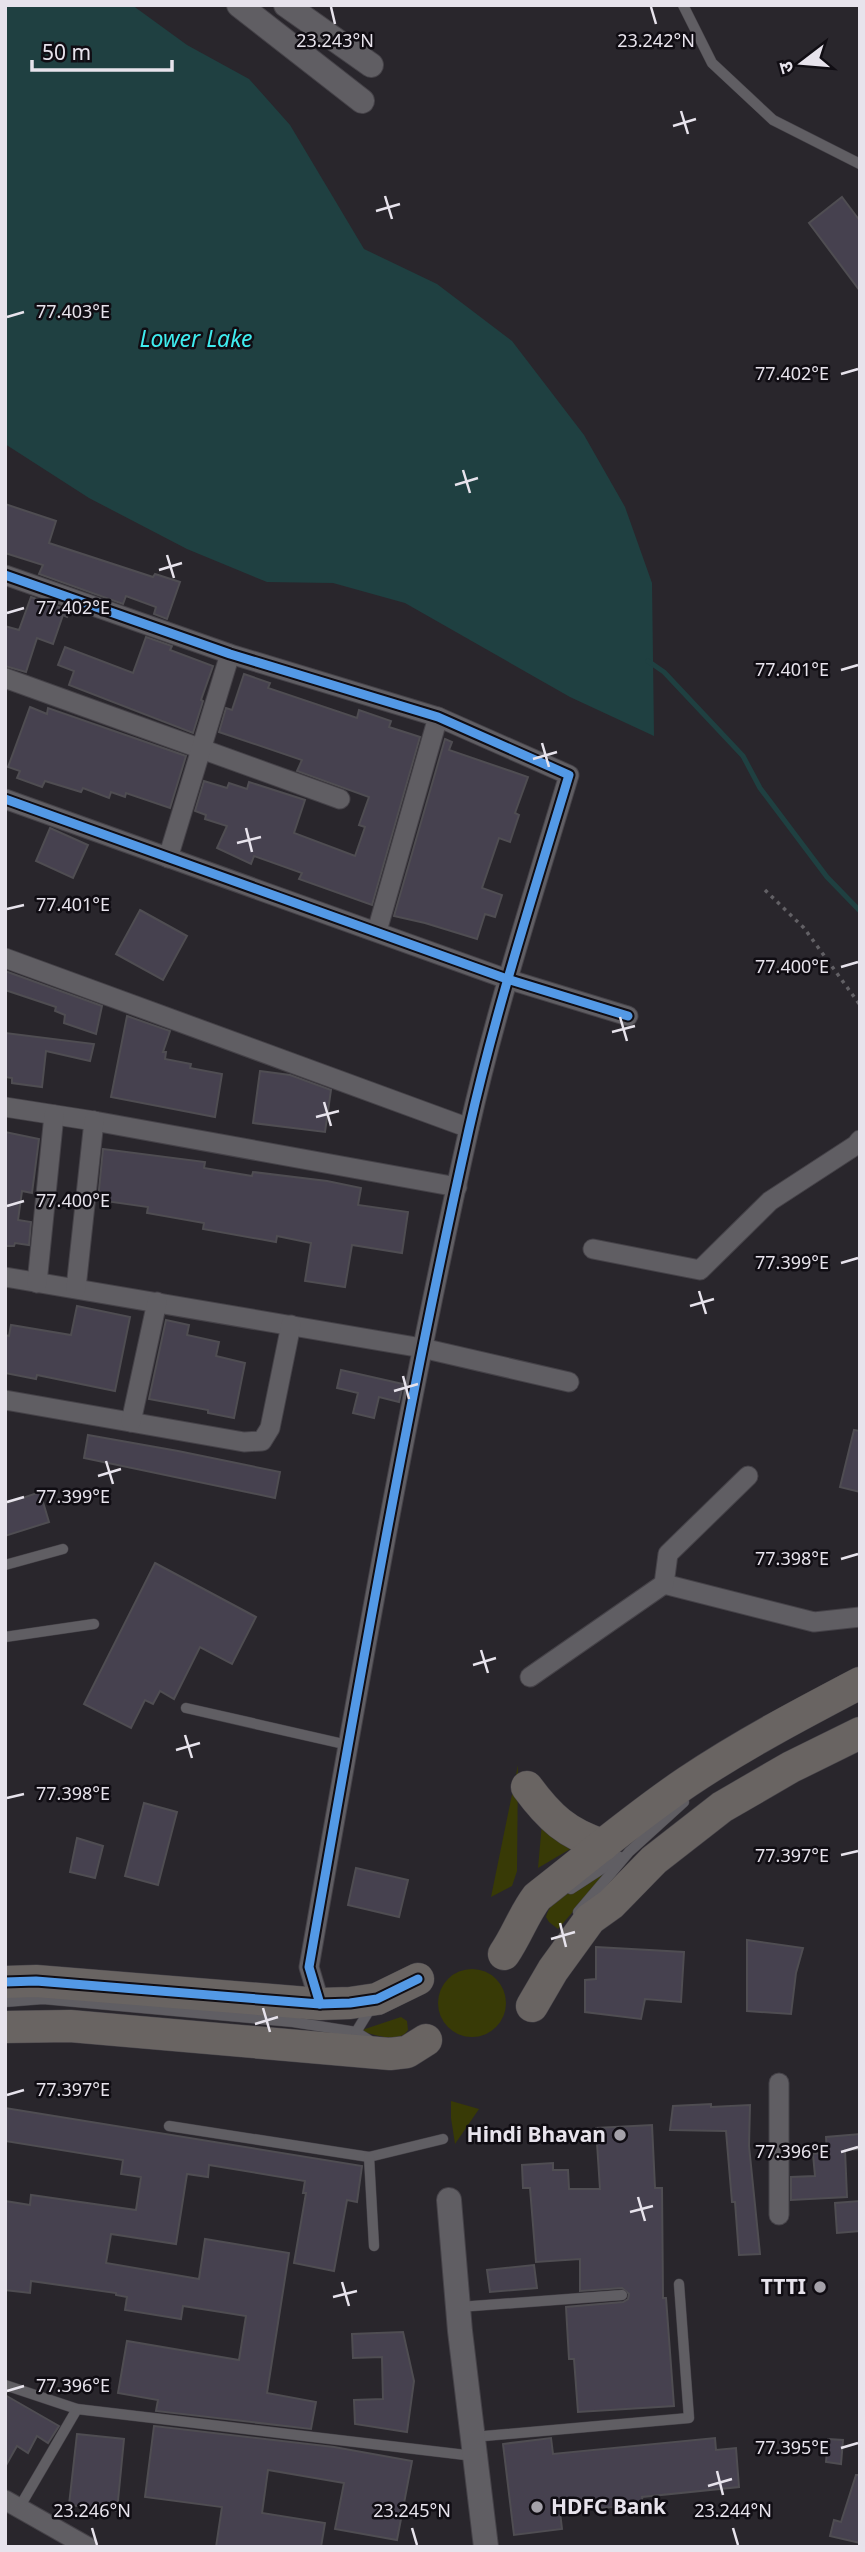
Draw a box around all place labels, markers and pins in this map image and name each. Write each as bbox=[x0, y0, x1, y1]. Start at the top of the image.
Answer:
place label: Hindi Bhavan bbox=[467, 2120, 606, 2148]
marker: Hindi Bhavan bbox=[612, 2127, 628, 2143]
place label: TTTI bbox=[761, 2272, 806, 2300]
marker: TTTI bbox=[812, 2279, 828, 2295]
place label: HDFC Bank bbox=[551, 2492, 667, 2520]
marker: HDFC Bank bbox=[529, 2499, 545, 2515]

